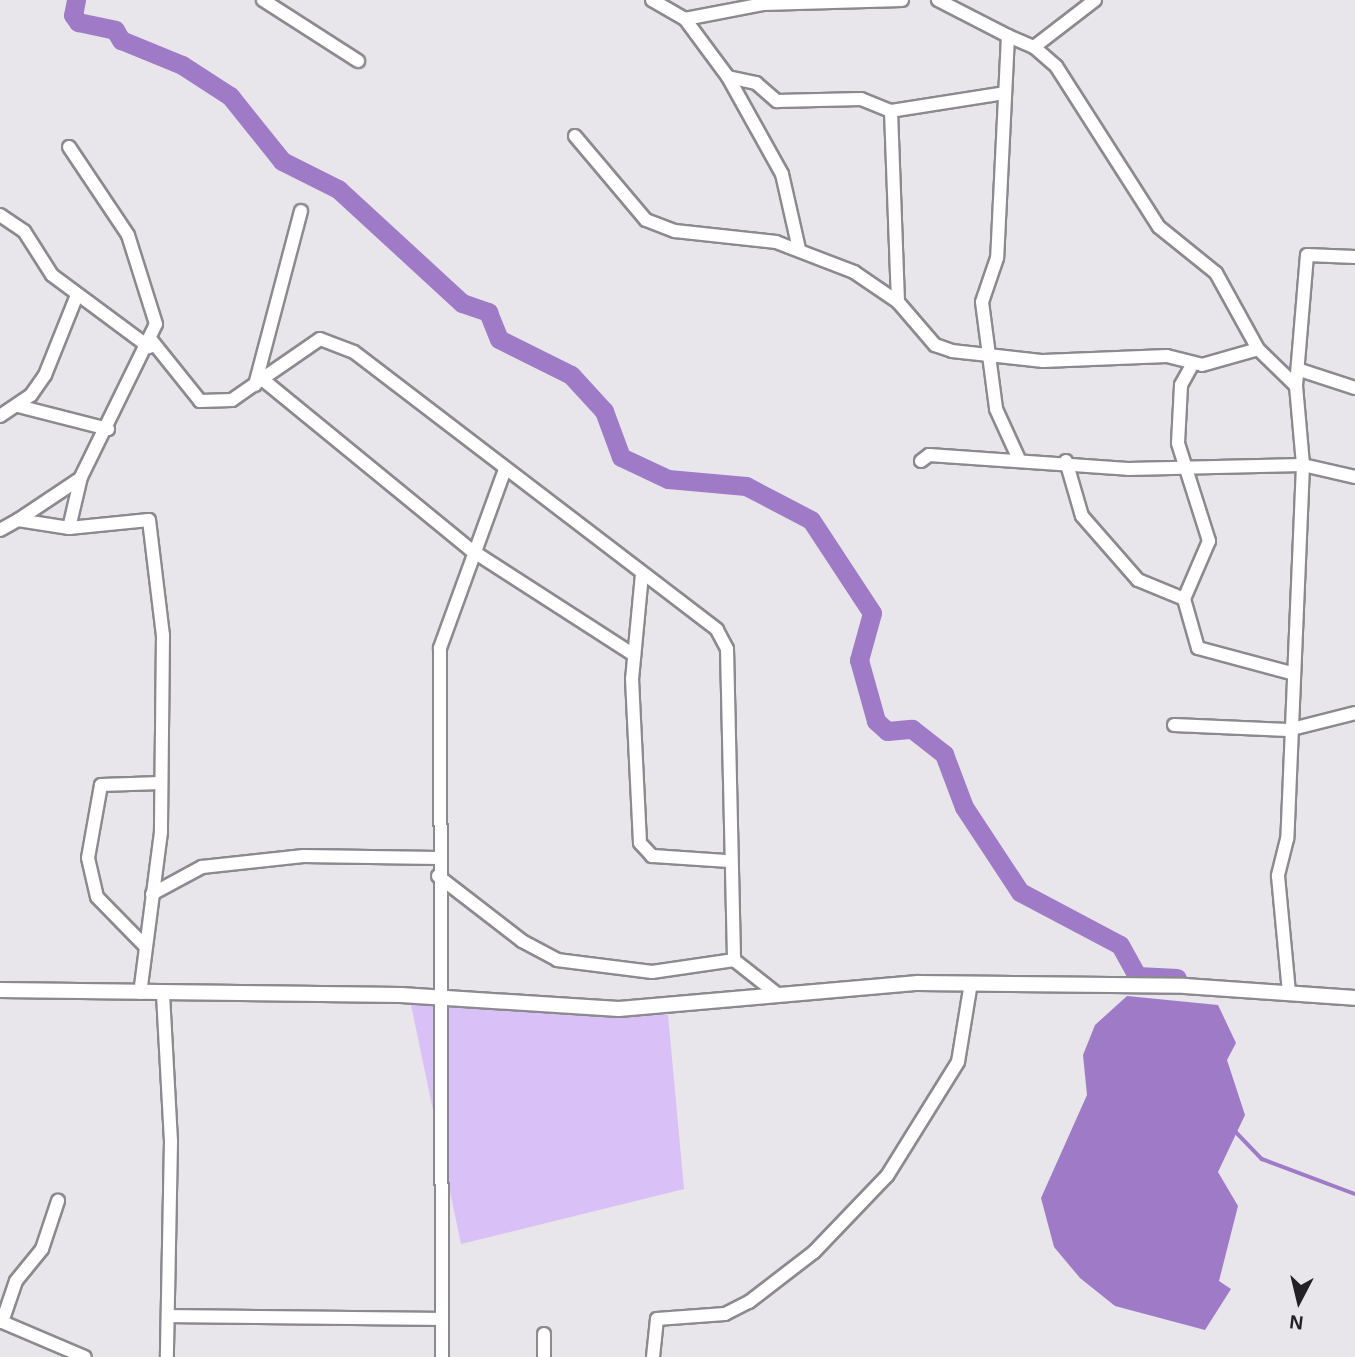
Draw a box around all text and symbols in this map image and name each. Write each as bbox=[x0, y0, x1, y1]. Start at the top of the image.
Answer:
north arrow bbox=[1264, 1266, 1334, 1336]
text: N bbox=[1288, 1311, 1304, 1334]

